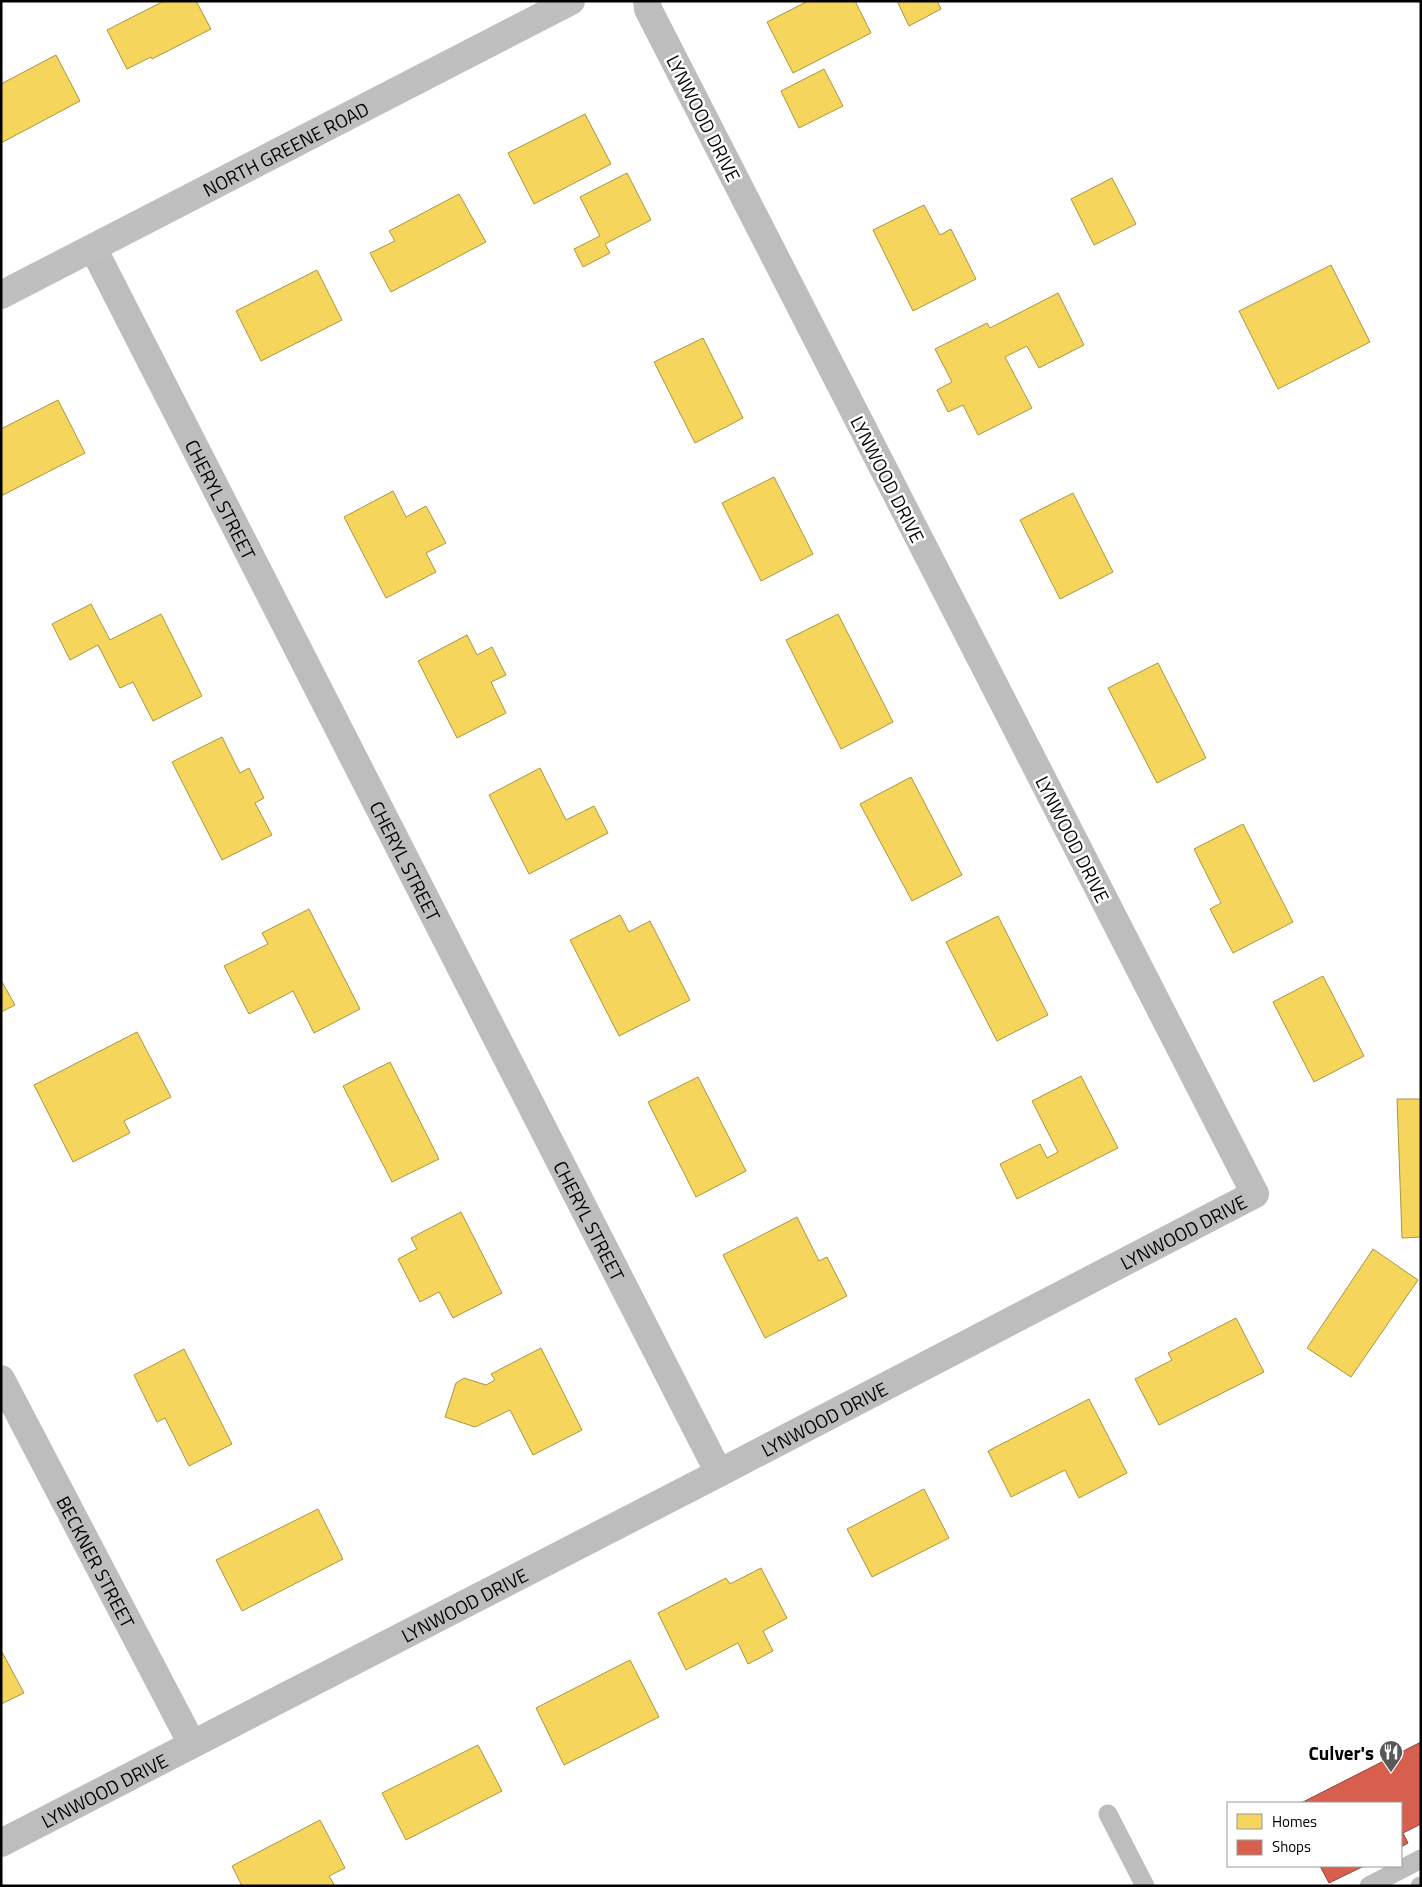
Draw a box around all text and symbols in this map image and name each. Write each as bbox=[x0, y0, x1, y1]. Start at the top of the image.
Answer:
street label: LYNWOOD DRIVE bbox=[660, 49, 748, 187]
street label: NORTH GREENE ROAD bbox=[197, 93, 374, 203]
street label: LYNWOOD DRIVE bbox=[844, 410, 932, 548]
street label: CHERYL STREET bbox=[178, 434, 264, 564]
street label: LYNWOOD DRIVE bbox=[1029, 770, 1117, 908]
street label: CHERYL STREET bbox=[363, 795, 449, 926]
street label: CHERYL STREET bbox=[547, 1155, 633, 1286]
street label: LYNWOOD DRIVE bbox=[1115, 1186, 1252, 1276]
street label: LYNWOOD DRIVE bbox=[755, 1373, 892, 1463]
street label: BECKNER STREET bbox=[50, 1490, 143, 1633]
street label: LYNWOOD DRIVE bbox=[396, 1560, 533, 1649]
place label: Culver's bbox=[1309, 1738, 1374, 1767]
restaurant icon: Culver's bbox=[1378, 1739, 1404, 1773]
street label: LYNWOOD DRIVE bbox=[36, 1745, 173, 1835]
legend bbox=[1227, 1802, 1402, 1867]
text: Homes bbox=[1272, 1810, 1317, 1833]
text: Shops bbox=[1272, 1835, 1311, 1858]

